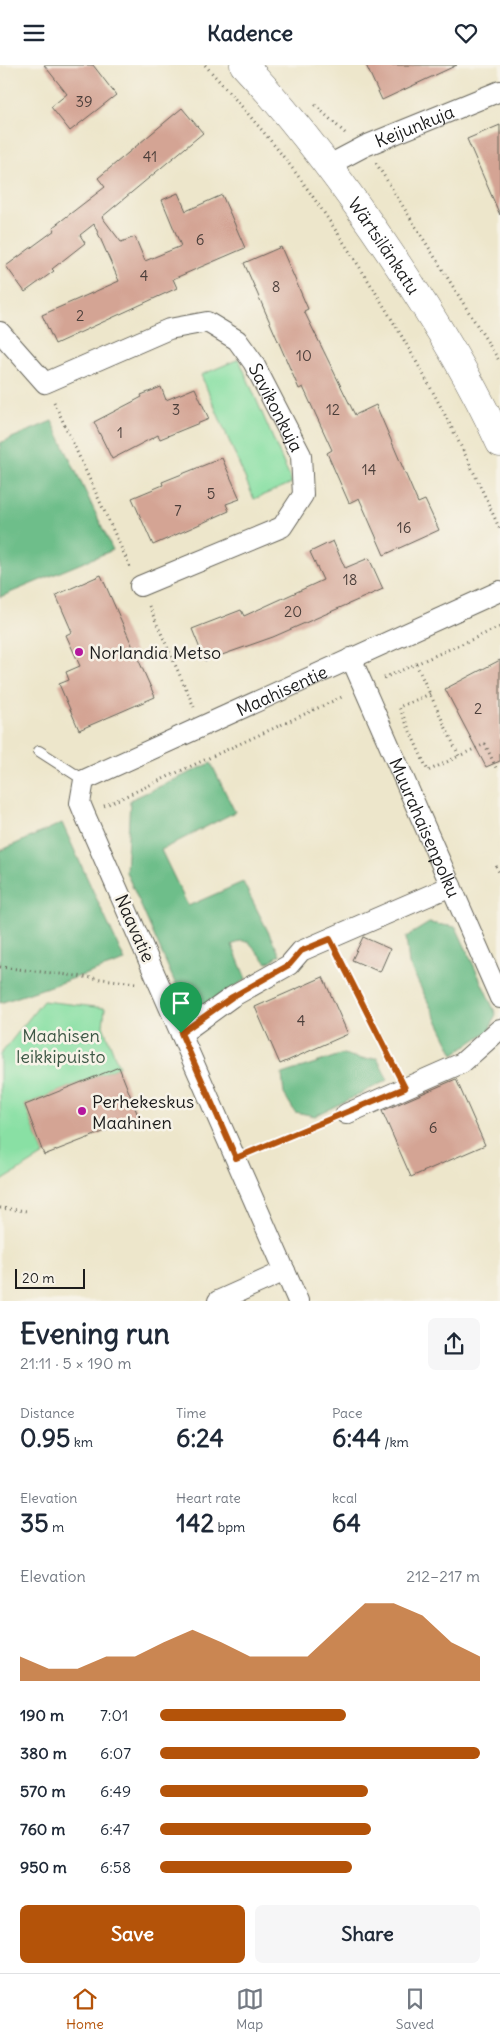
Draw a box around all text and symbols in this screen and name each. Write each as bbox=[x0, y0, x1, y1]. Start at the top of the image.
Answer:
icon: menu bbox=[20, 19, 48, 47]
text: Kadence bbox=[207, 19, 293, 47]
icon: heart bbox=[452, 19, 480, 47]
house number: 39 bbox=[75, 92, 93, 111]
street label: Keijunkuja bbox=[371, 100, 457, 152]
house number: 41 bbox=[143, 147, 157, 166]
street label: Wärtsilänkatu bbox=[343, 193, 426, 298]
house number: 6 bbox=[196, 230, 204, 249]
house number: 4 bbox=[140, 266, 149, 285]
house number: 8 bbox=[272, 277, 280, 296]
house number: 2 bbox=[76, 306, 84, 325]
house number: 10 bbox=[296, 346, 312, 365]
street label: Savikonkuja bbox=[244, 359, 309, 455]
house number: 3 bbox=[172, 400, 180, 419]
house number: 12 bbox=[326, 400, 340, 419]
house number: 1 bbox=[117, 423, 123, 442]
house number: 14 bbox=[362, 460, 377, 479]
house number: 5 bbox=[207, 484, 215, 503]
house number: 7 bbox=[174, 501, 182, 520]
house number: 16 bbox=[397, 518, 411, 537]
house number: 18 bbox=[343, 570, 357, 589]
house number: 20 bbox=[284, 602, 302, 621]
place label: Norlandia Metso bbox=[89, 641, 221, 664]
marker: Norlandia Metso bbox=[73, 646, 85, 658]
street label: Maahisentie bbox=[232, 660, 331, 721]
house number: 2 bbox=[474, 699, 482, 718]
street label: Muurahaisenpolku bbox=[385, 754, 466, 901]
street label: Naavatie bbox=[110, 891, 160, 965]
pin bbox=[160, 982, 202, 1033]
icon: arrive bbox=[167, 989, 195, 1017]
house number: 4 bbox=[297, 1011, 306, 1030]
park label: Maahisen leikkipuisto bbox=[16, 1024, 106, 1068]
place label: Perhekeskus Maahinen bbox=[92, 1090, 194, 1134]
marker: Perhekeskus Maahinen bbox=[76, 1105, 88, 1117]
house number: 6 bbox=[429, 1118, 437, 1137]
scale bar bbox=[15, 1265, 85, 1289]
text: 20 m bbox=[22, 1269, 55, 1287]
text: Evening run bbox=[20, 1316, 170, 1352]
button: share bbox=[428, 1318, 480, 1370]
text: 21:11 · 5 × 190 m bbox=[20, 1353, 131, 1373]
text: Distance bbox=[20, 1404, 75, 1422]
text: Time bbox=[176, 1404, 206, 1422]
text: Pace bbox=[332, 1404, 362, 1422]
text: 0.95 bbox=[20, 1422, 70, 1454]
text: 6:24 bbox=[176, 1422, 224, 1454]
text: 6:44 bbox=[332, 1422, 381, 1454]
text: km bbox=[70, 1433, 93, 1451]
text: /km bbox=[381, 1433, 409, 1451]
text: Elevation bbox=[20, 1489, 77, 1507]
text: Heart rate bbox=[176, 1489, 241, 1507]
text: kcal bbox=[332, 1489, 357, 1507]
text: 35 bbox=[20, 1507, 49, 1539]
text: 142 bbox=[176, 1507, 214, 1539]
text: 64 bbox=[332, 1507, 361, 1539]
text: m bbox=[49, 1518, 64, 1536]
text: bpm bbox=[214, 1518, 245, 1536]
text: Elevation bbox=[20, 1566, 86, 1586]
text: 212–217 m bbox=[406, 1566, 480, 1586]
text: 190 m bbox=[20, 1705, 64, 1725]
text: 7:01 bbox=[100, 1705, 128, 1725]
text: 380 m bbox=[20, 1743, 67, 1763]
text: 6:07 bbox=[100, 1743, 131, 1763]
text: 570 m bbox=[20, 1781, 65, 1801]
text: 6:49 bbox=[100, 1781, 131, 1801]
text: 760 m bbox=[20, 1819, 65, 1839]
text: 6:47 bbox=[100, 1819, 130, 1839]
text: 950 m bbox=[20, 1857, 67, 1877]
text: 6:58 bbox=[100, 1857, 131, 1877]
button: Save bbox=[20, 1905, 245, 1963]
button: Share bbox=[255, 1905, 480, 1963]
tab: Home bbox=[66, 1985, 104, 2033]
tab: Map bbox=[236, 1985, 264, 2033]
tab: Saved bbox=[396, 1985, 434, 2033]

